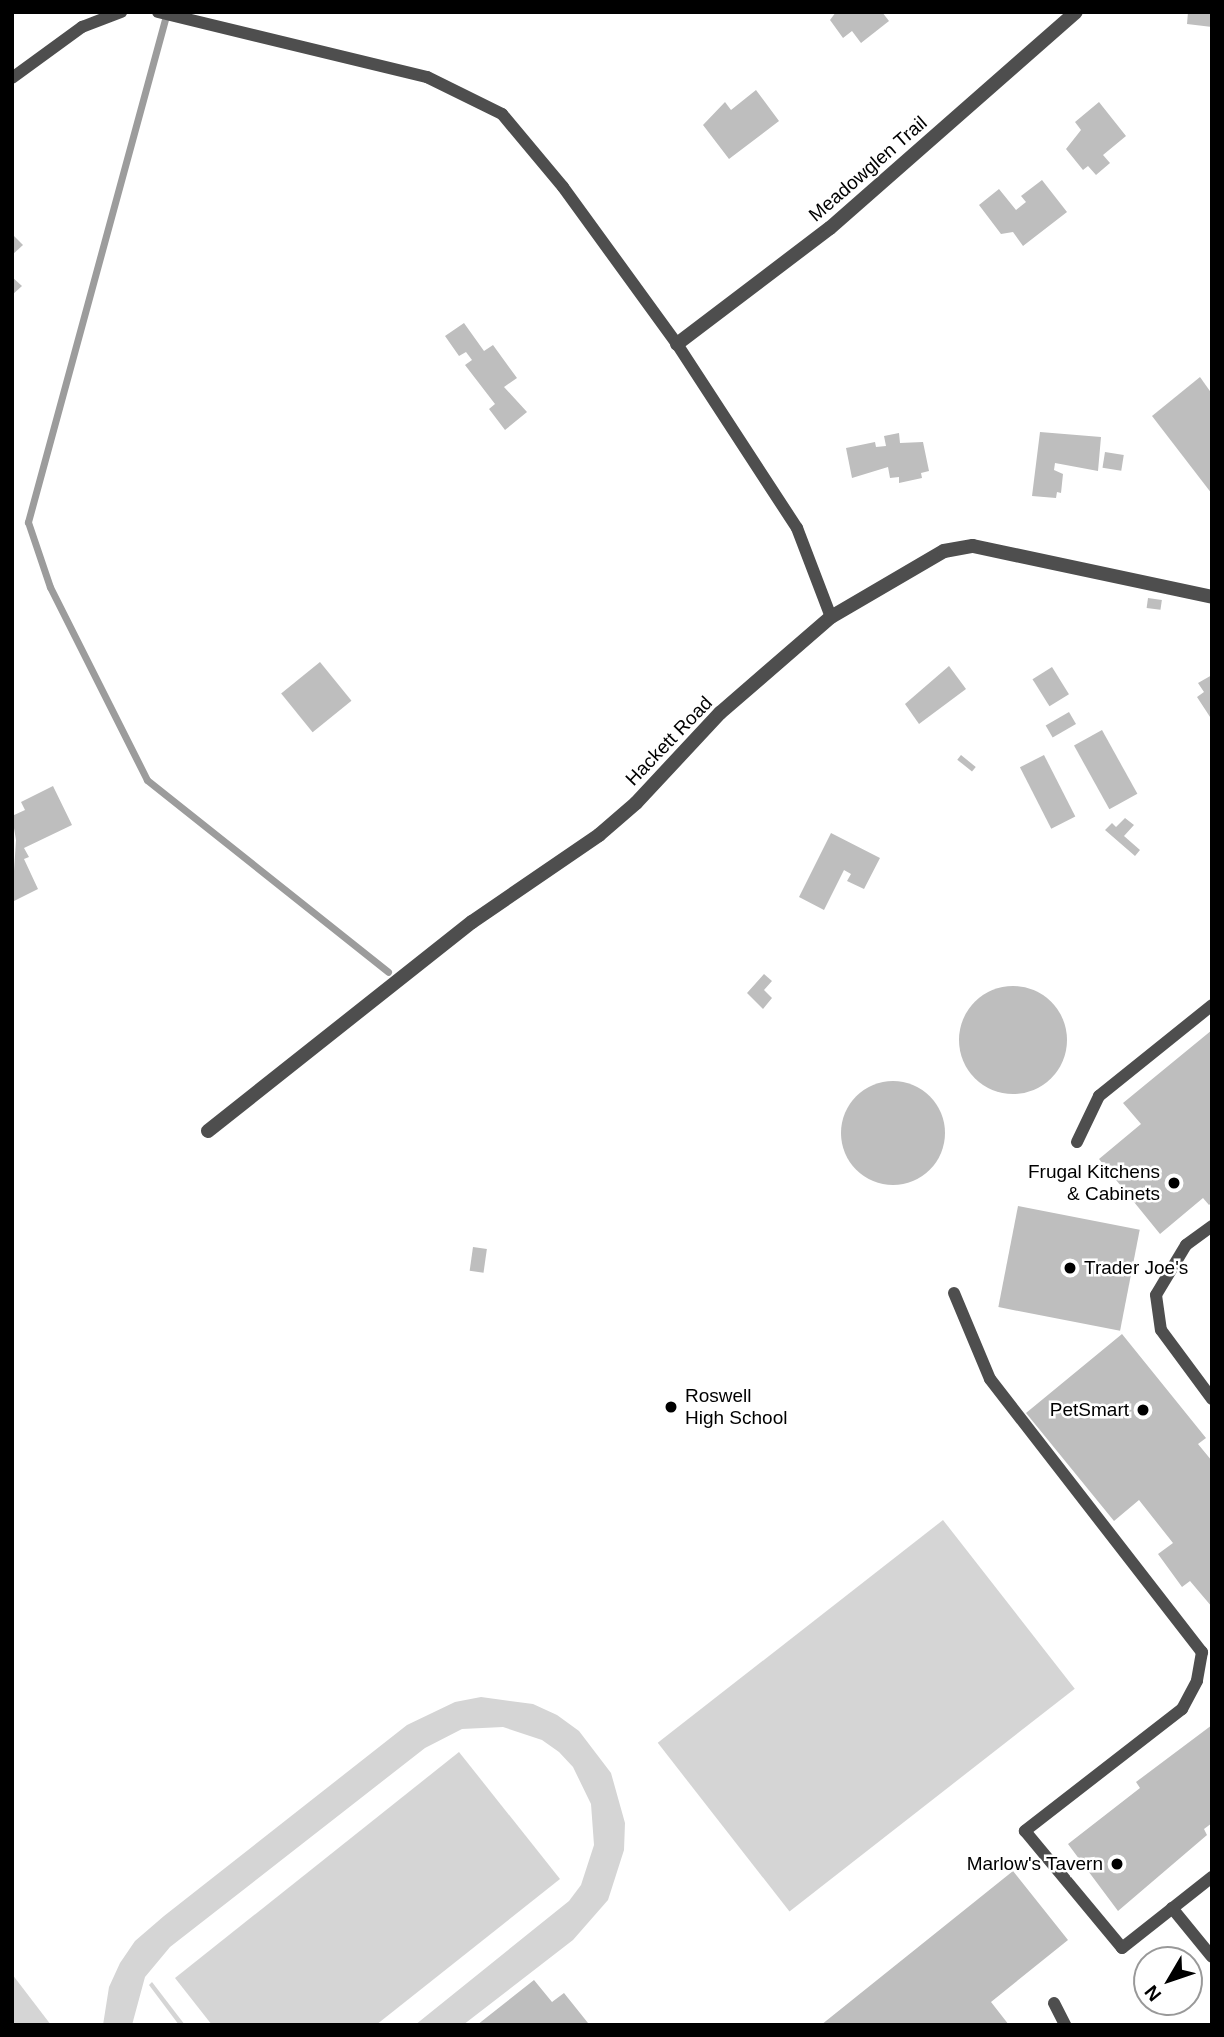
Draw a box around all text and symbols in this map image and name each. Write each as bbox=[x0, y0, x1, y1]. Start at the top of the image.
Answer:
street label: Meadowglen Trail bbox=[804, 111, 932, 227]
street label: Hackett Road bbox=[621, 692, 717, 790]
place label: Frugal Kitchens & Cabinets bbox=[1028, 1161, 1160, 1205]
marker: Frugal Kitchens & Cabinets bbox=[1166, 1175, 1182, 1191]
place label: Trader Joe's bbox=[1084, 1257, 1188, 1279]
marker: Trader Joe's bbox=[1062, 1260, 1078, 1276]
place label: Roswell High School bbox=[685, 1385, 787, 1429]
marker: Roswell High School bbox=[663, 1399, 679, 1415]
place label: PetSmart bbox=[1050, 1399, 1129, 1421]
marker: PetSmart bbox=[1135, 1402, 1151, 1418]
place label: Marlow's Tavern bbox=[966, 1853, 1103, 1875]
marker: Marlow's Tavern bbox=[1109, 1856, 1125, 1872]
north arrow bbox=[1133, 1946, 1203, 2016]
text: N bbox=[1140, 1981, 1165, 2005]

